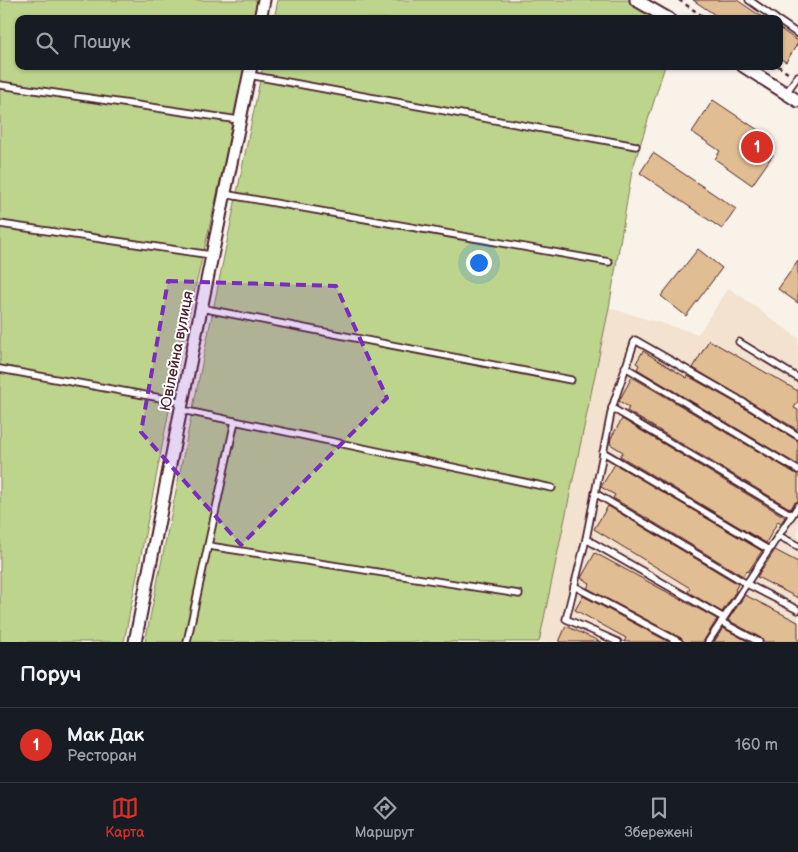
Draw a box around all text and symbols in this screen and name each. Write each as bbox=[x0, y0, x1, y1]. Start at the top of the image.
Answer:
search box bbox=[15, 15, 783, 70]
icon: search bbox=[33, 29, 61, 57]
text: Пошук bbox=[73, 31, 131, 54]
pin: 1 bbox=[741, 128, 773, 166]
your location bbox=[466, 250, 492, 276]
street label: Ювілейна вулиця bbox=[156, 289, 198, 413]
text: Поруч bbox=[20, 662, 81, 687]
text: Мак Дак bbox=[67, 724, 144, 747]
text: 1 bbox=[33, 736, 39, 755]
text: 160 m bbox=[735, 736, 778, 755]
text: Ресторан bbox=[67, 747, 137, 766]
tab: Карта bbox=[105, 794, 145, 841]
tab: Маршрут bbox=[355, 794, 414, 841]
tab: Збережені bbox=[625, 794, 693, 841]

